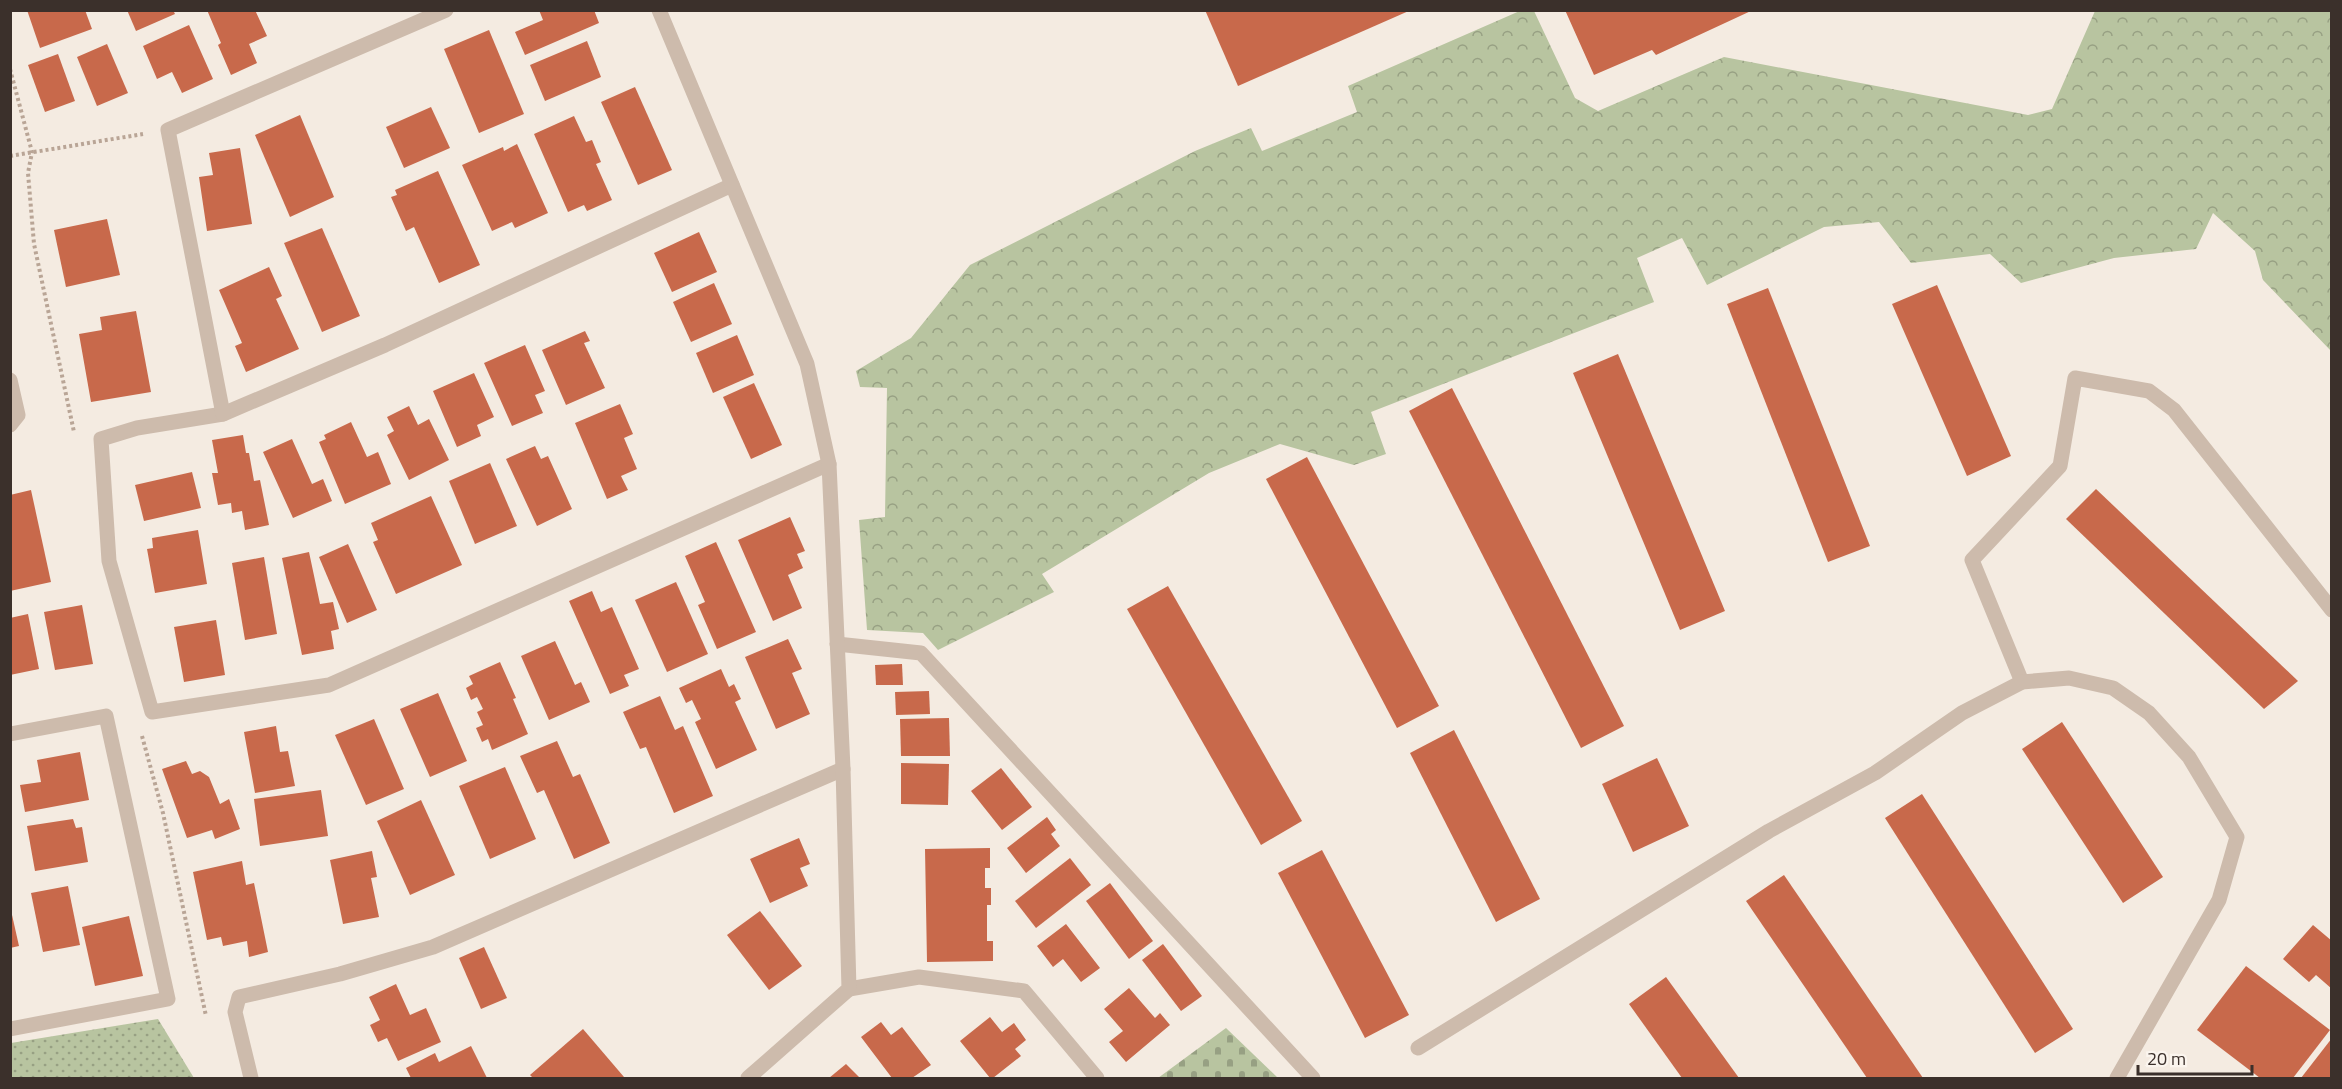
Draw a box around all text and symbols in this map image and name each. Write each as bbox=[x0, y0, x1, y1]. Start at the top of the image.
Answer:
scale bar bbox=[2138, 1038, 2252, 1076]
text: 20 m bbox=[2147, 1045, 2186, 1072]

